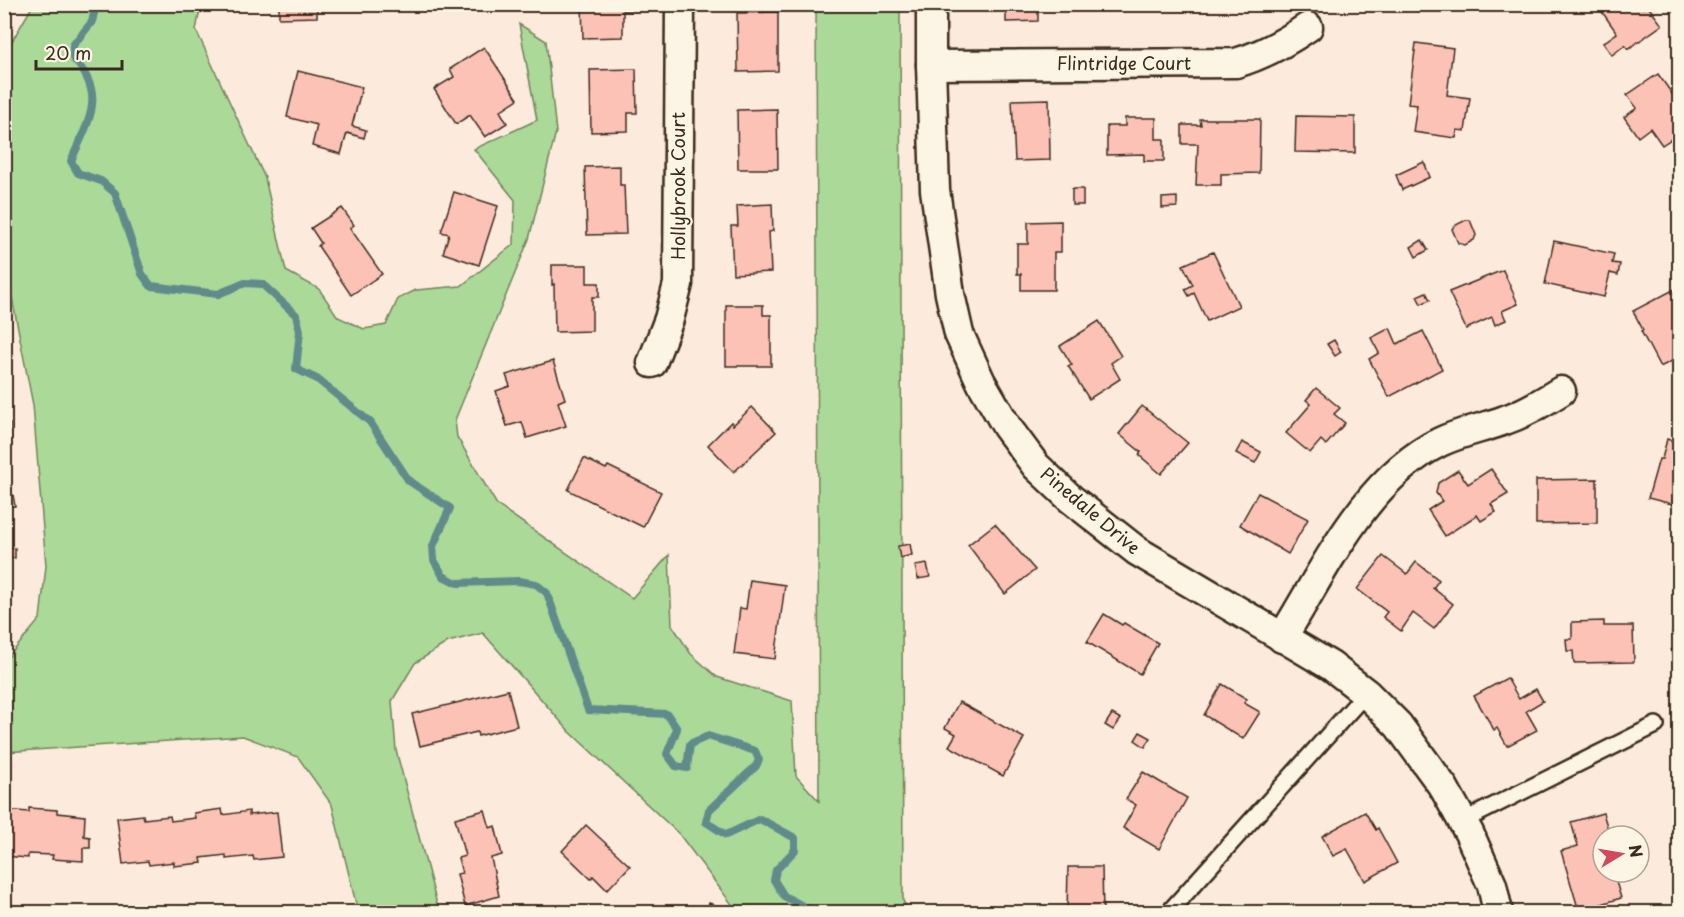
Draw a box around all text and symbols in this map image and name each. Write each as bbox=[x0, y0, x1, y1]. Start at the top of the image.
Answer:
scale bar bbox=[36, 33, 122, 71]
text: 20 m bbox=[45, 39, 91, 66]
street label: Flintridge Court bbox=[1057, 49, 1191, 76]
street label: Hollybrook Court bbox=[664, 112, 691, 260]
street label: Pinedale Drive bbox=[1035, 460, 1147, 560]
north arrow bbox=[1591, 824, 1651, 884]
text: N bbox=[1624, 842, 1650, 859]

